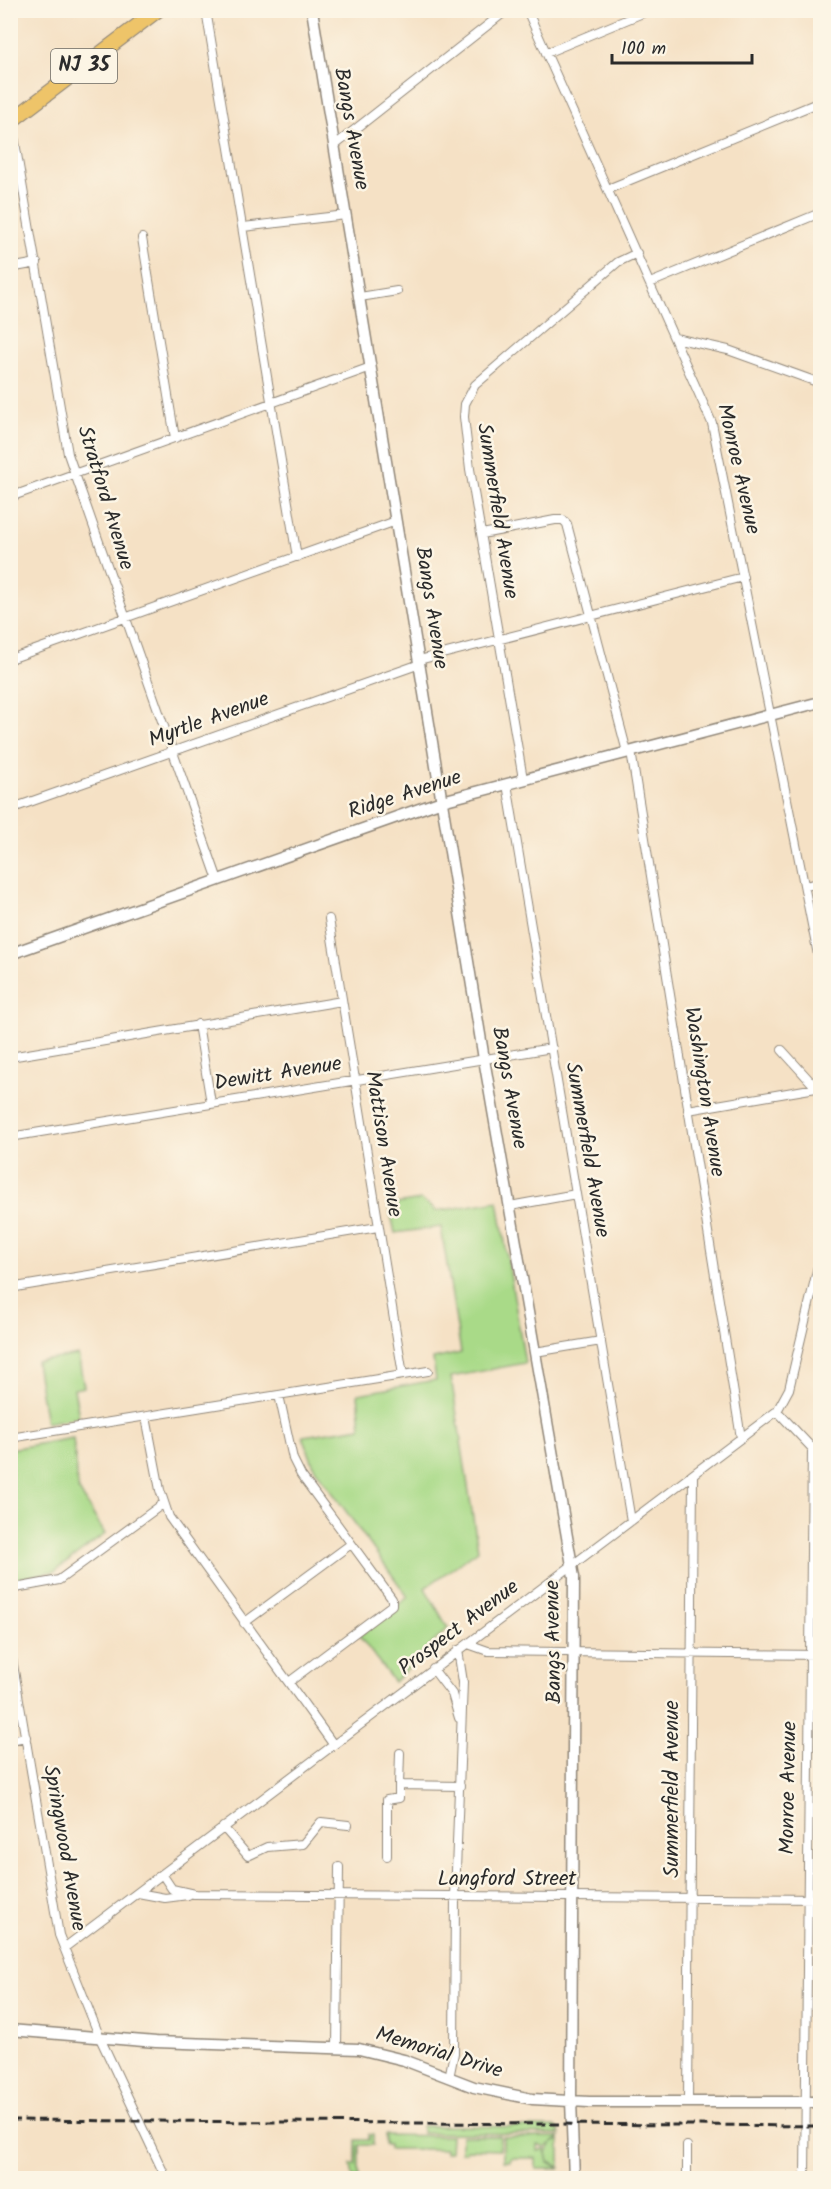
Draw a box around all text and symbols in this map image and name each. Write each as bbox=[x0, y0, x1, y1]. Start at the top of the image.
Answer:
scale bar bbox=[612, 27, 752, 65]
text: 100 m bbox=[621, 35, 666, 64]
road number: NJ 35 bbox=[51, 49, 117, 83]
street label: Bangs Avenue bbox=[324, 65, 378, 193]
street label: Monroe Avenue bbox=[707, 400, 769, 538]
street label: Summerfield Avenue bbox=[467, 421, 527, 602]
street label: Stratford Avenue bbox=[67, 422, 143, 575]
street label: Bangs Avenue bbox=[405, 544, 457, 672]
street label: Myrtle Avenue bbox=[144, 683, 275, 757]
street label: Ridge Avenue bbox=[344, 761, 466, 829]
street label: Washington Avenue bbox=[674, 1005, 734, 1180]
street label: Bangs Avenue bbox=[482, 1024, 536, 1152]
street label: Dewitt Avenue bbox=[212, 1048, 345, 1100]
street label: Summerfield Avenue bbox=[555, 1060, 619, 1241]
street label: Mattison Avenue bbox=[355, 1069, 411, 1220]
street label: Prospect Avenue bbox=[392, 1571, 527, 1685]
street label: Bangs Avenue bbox=[536, 1579, 572, 1704]
street label: Summerfield Avenue bbox=[656, 1700, 689, 1878]
street label: Monroe Avenue bbox=[771, 1720, 807, 1855]
street label: Springwood Avenue bbox=[33, 1762, 95, 1934]
street label: Langford Street bbox=[438, 1863, 577, 1896]
street label: Memorial Drive bbox=[371, 2018, 507, 2088]

